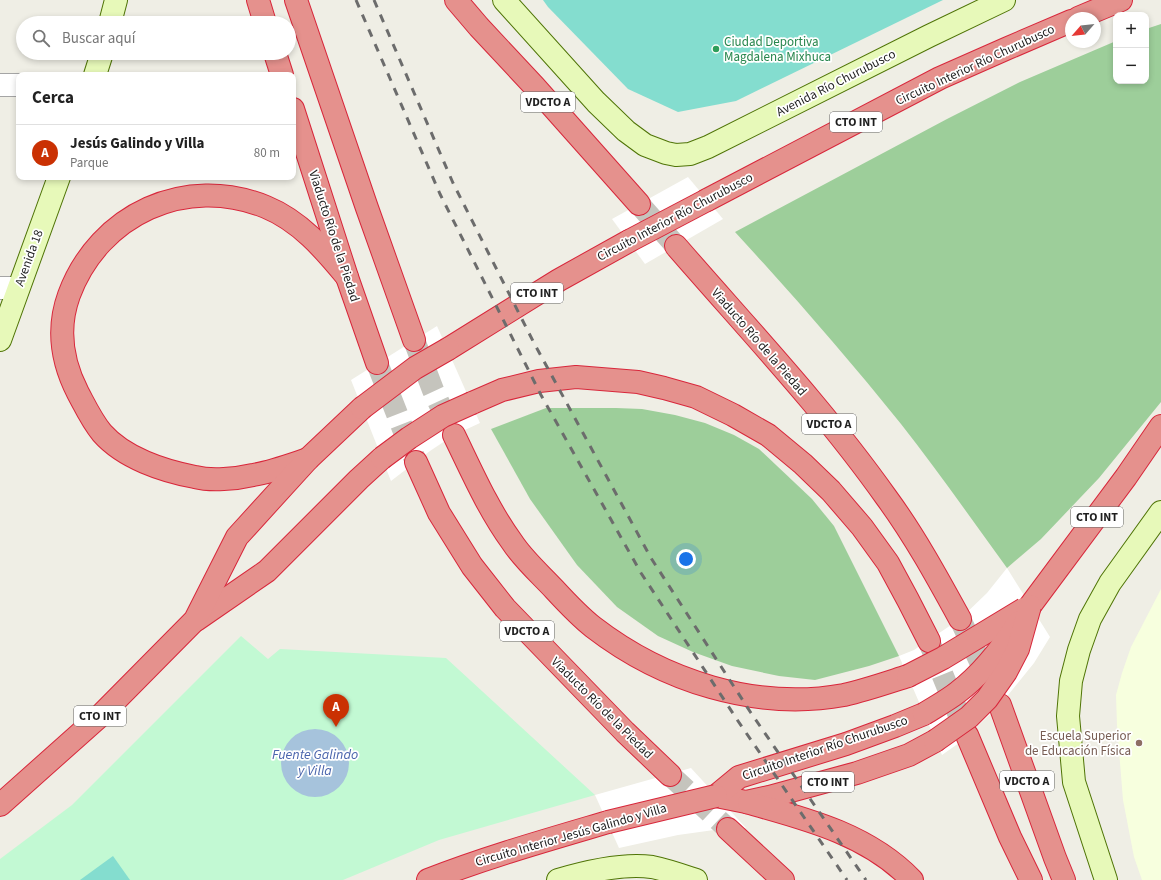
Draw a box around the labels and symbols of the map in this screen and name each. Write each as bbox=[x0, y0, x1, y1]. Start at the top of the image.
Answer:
north arrow bbox=[1065, 12, 1101, 48]
street label: Circuito Interior Río Churubusco bbox=[892, 20, 1058, 110]
place label: Ciudad Deportiva Magdalena Mixhuca bbox=[724, 33, 831, 66]
marker: Ciudad Deportiva Magdalena Mixhuca bbox=[711, 44, 721, 54]
street label: Avenida Río Churubusco bbox=[773, 45, 899, 121]
road number: VDCTO A bbox=[521, 92, 575, 112]
road number: CTO INT bbox=[830, 112, 882, 132]
street label: Viaducto Río de la Piedad bbox=[304, 168, 364, 304]
street label: Circuito Interior Río Churubusco bbox=[594, 168, 756, 266]
street label: Avenida 18 bbox=[10, 227, 48, 289]
road number: CTO INT bbox=[511, 283, 563, 303]
street label: Viaducto Río de la Piedad bbox=[707, 284, 811, 400]
road number: VDCTO A bbox=[802, 414, 856, 434]
road number: CTO INT bbox=[1071, 507, 1123, 527]
your location bbox=[676, 549, 696, 569]
road number: VDCTO A bbox=[500, 621, 554, 641]
street label: Viaducto Río de la Piedad bbox=[547, 653, 657, 763]
pin: A bbox=[323, 694, 349, 727]
road number: CTO INT bbox=[74, 706, 126, 726]
street label: Circuito Interior Río Churubusco bbox=[740, 711, 910, 785]
place label: Escuela Superior de Educación Física bbox=[1025, 727, 1131, 760]
marker: Escuela Superior de Educación Física bbox=[1134, 738, 1144, 748]
water label: Fuente Galindo y Villa bbox=[272, 745, 358, 781]
road number: VDCTO A bbox=[1000, 771, 1054, 791]
road number: CTO INT bbox=[802, 772, 854, 792]
street label: Circuito Interior Jesús Galindo y Villa bbox=[473, 799, 669, 871]

